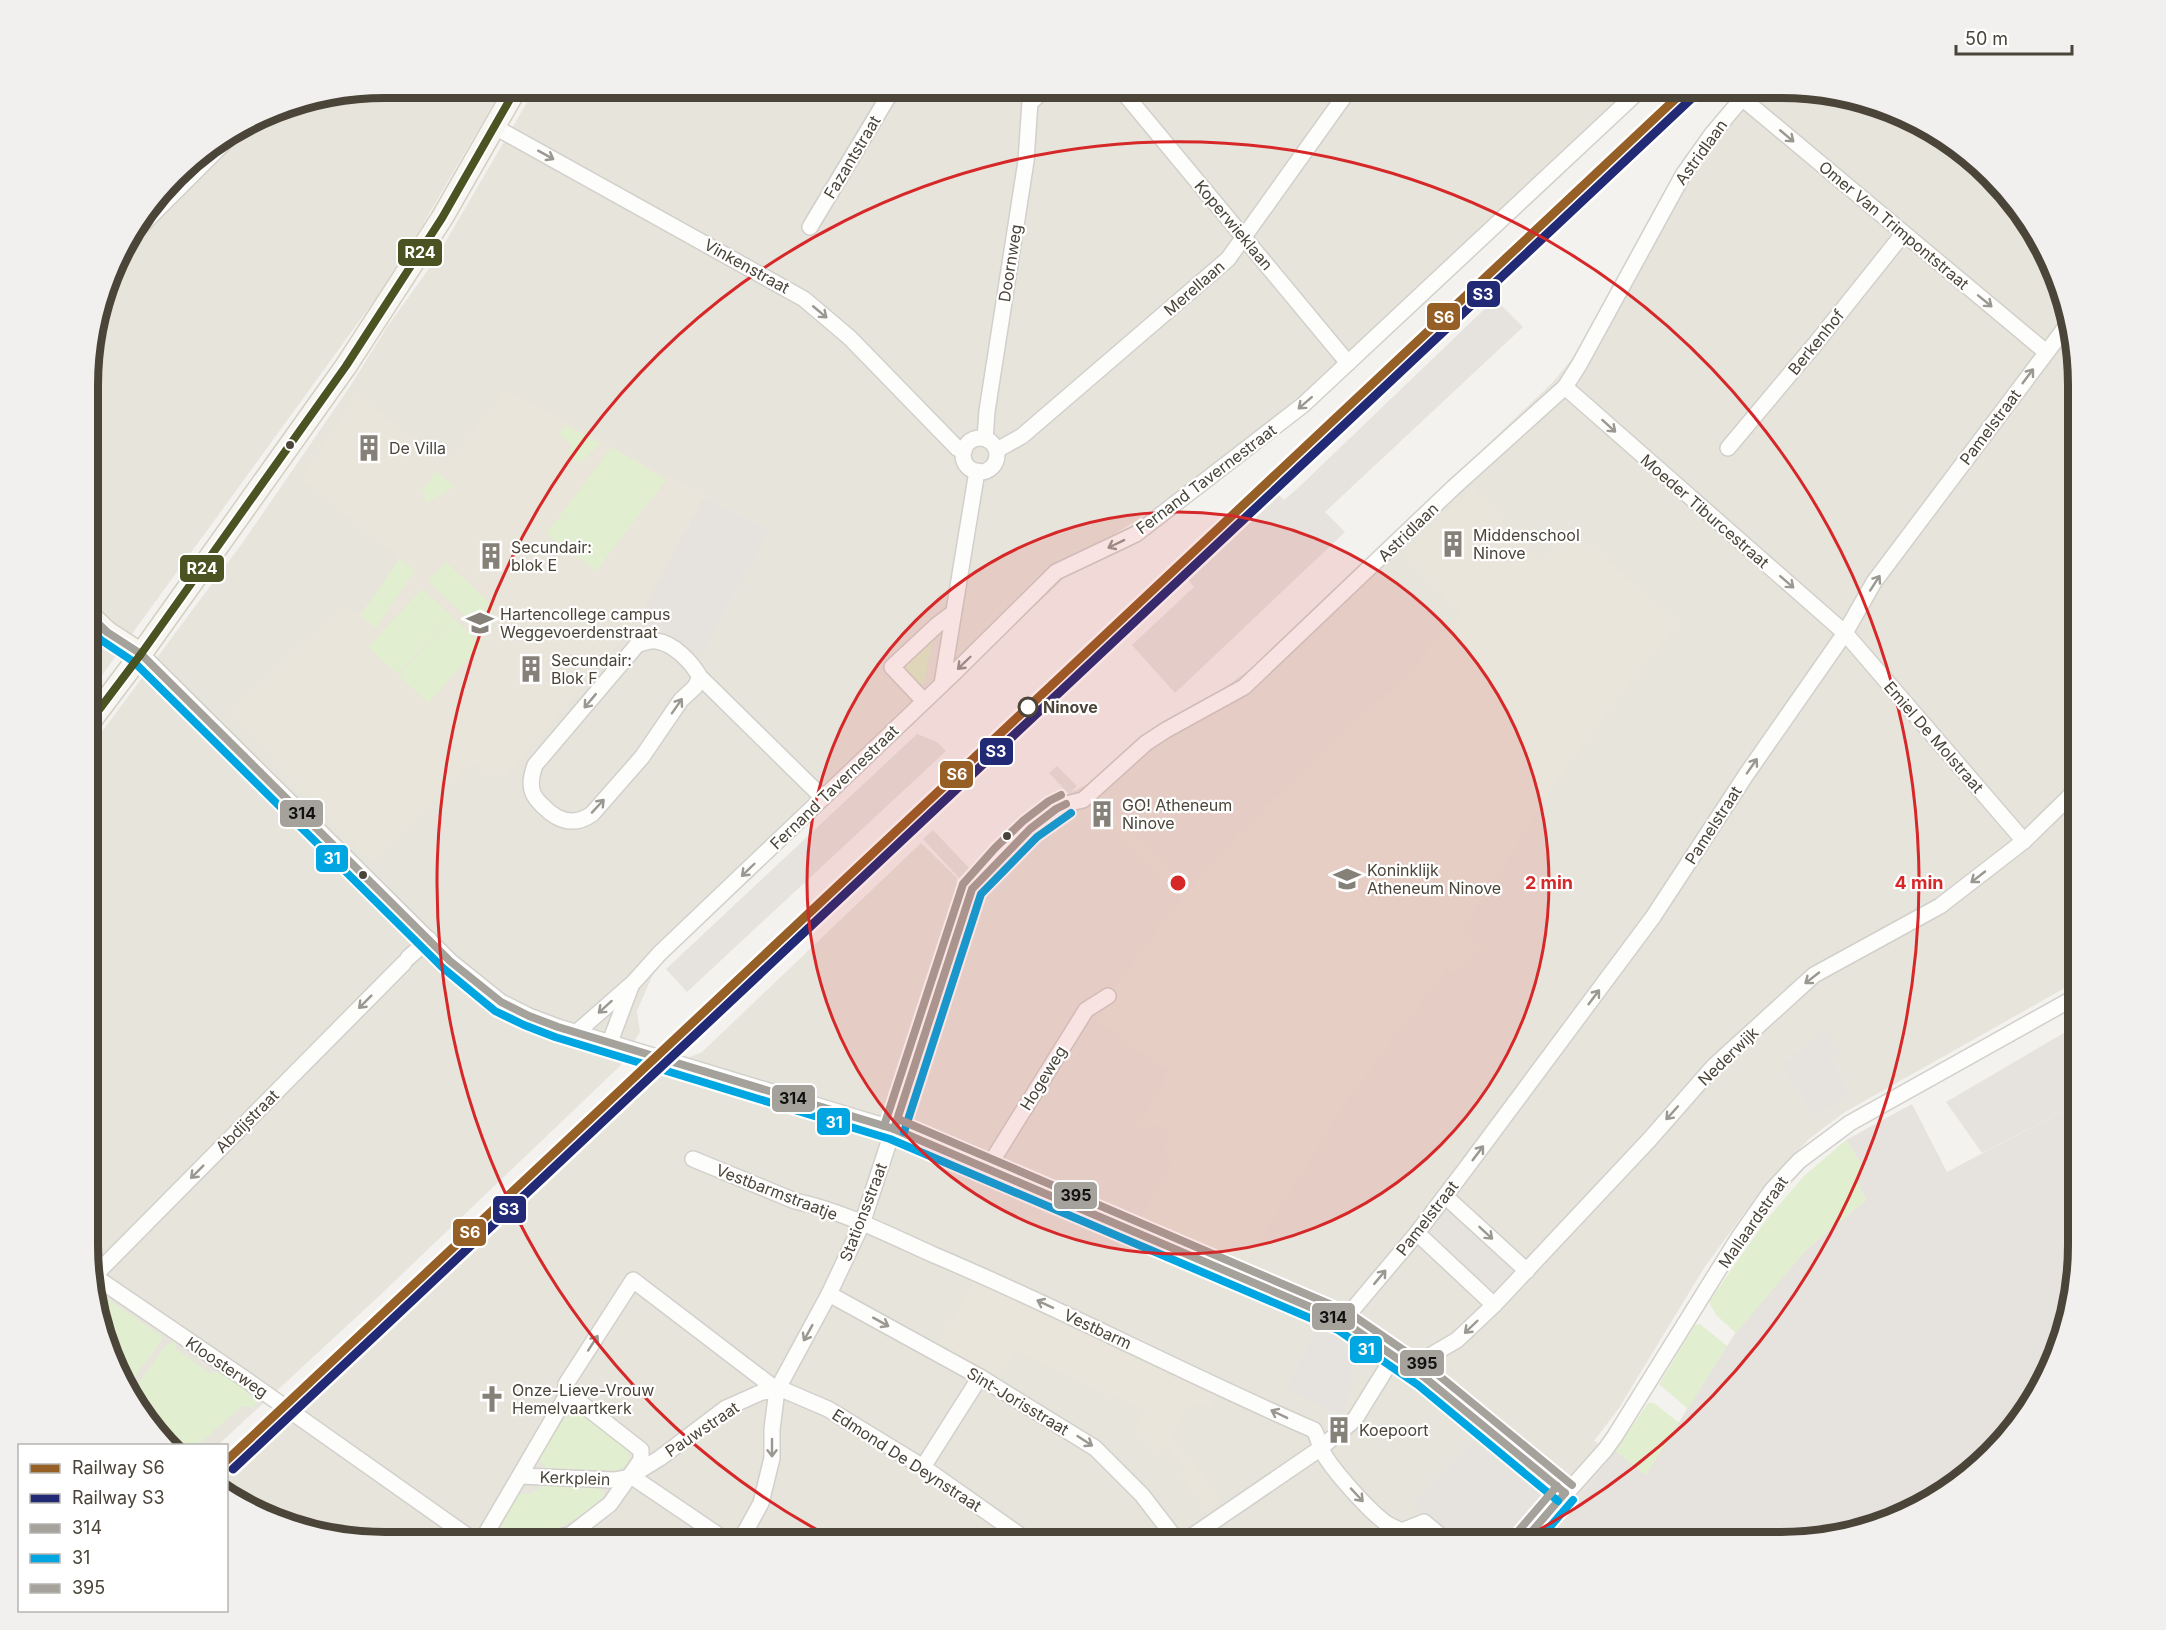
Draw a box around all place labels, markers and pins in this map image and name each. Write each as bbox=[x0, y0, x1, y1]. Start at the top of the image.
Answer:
building icon: De Villa bbox=[354, 433, 384, 463]
place label: De Villa bbox=[389, 438, 446, 458]
unlabelled marker bbox=[284, 439, 296, 451]
place label: Middenschool Ninove bbox=[1473, 525, 1580, 563]
building icon: Middenschool Ninove bbox=[1438, 529, 1468, 559]
place label: Secundair: blok E bbox=[511, 537, 592, 575]
building icon: Secundair: blok E bbox=[476, 541, 506, 571]
place label: Hartencollege campus Weggevoerdenstraat bbox=[500, 604, 670, 642]
school or university icon: Hartencollege campus Weggevoerdenstraat bbox=[465, 608, 495, 638]
place label: Secundair: Blok F bbox=[551, 650, 632, 688]
building icon: Secundair: Blok F bbox=[516, 654, 546, 684]
marker: Ninove bbox=[1018, 697, 1038, 717]
place label: Ninove bbox=[1043, 697, 1098, 717]
place label: GO! Atheneum Ninove bbox=[1122, 795, 1232, 833]
building icon: GO! Atheneum Ninove bbox=[1087, 799, 1117, 829]
unlabelled marker bbox=[1001, 830, 1013, 842]
place label: Koninklijk Atheneum Ninove bbox=[1367, 860, 1501, 898]
school or university icon: Koninklijk Atheneum Ninove bbox=[1332, 864, 1362, 894]
unlabelled marker bbox=[357, 869, 369, 881]
centre of rings bbox=[1168, 873, 1188, 893]
place label: Onze-Lieve-Vrouw Hemelvaartkerk bbox=[512, 1380, 654, 1418]
church icon: Onze-Lieve-Vrouw Hemelvaartkerk bbox=[477, 1384, 507, 1414]
building icon: Koepoort bbox=[1324, 1415, 1354, 1445]
place label: Koepoort bbox=[1359, 1420, 1429, 1440]

